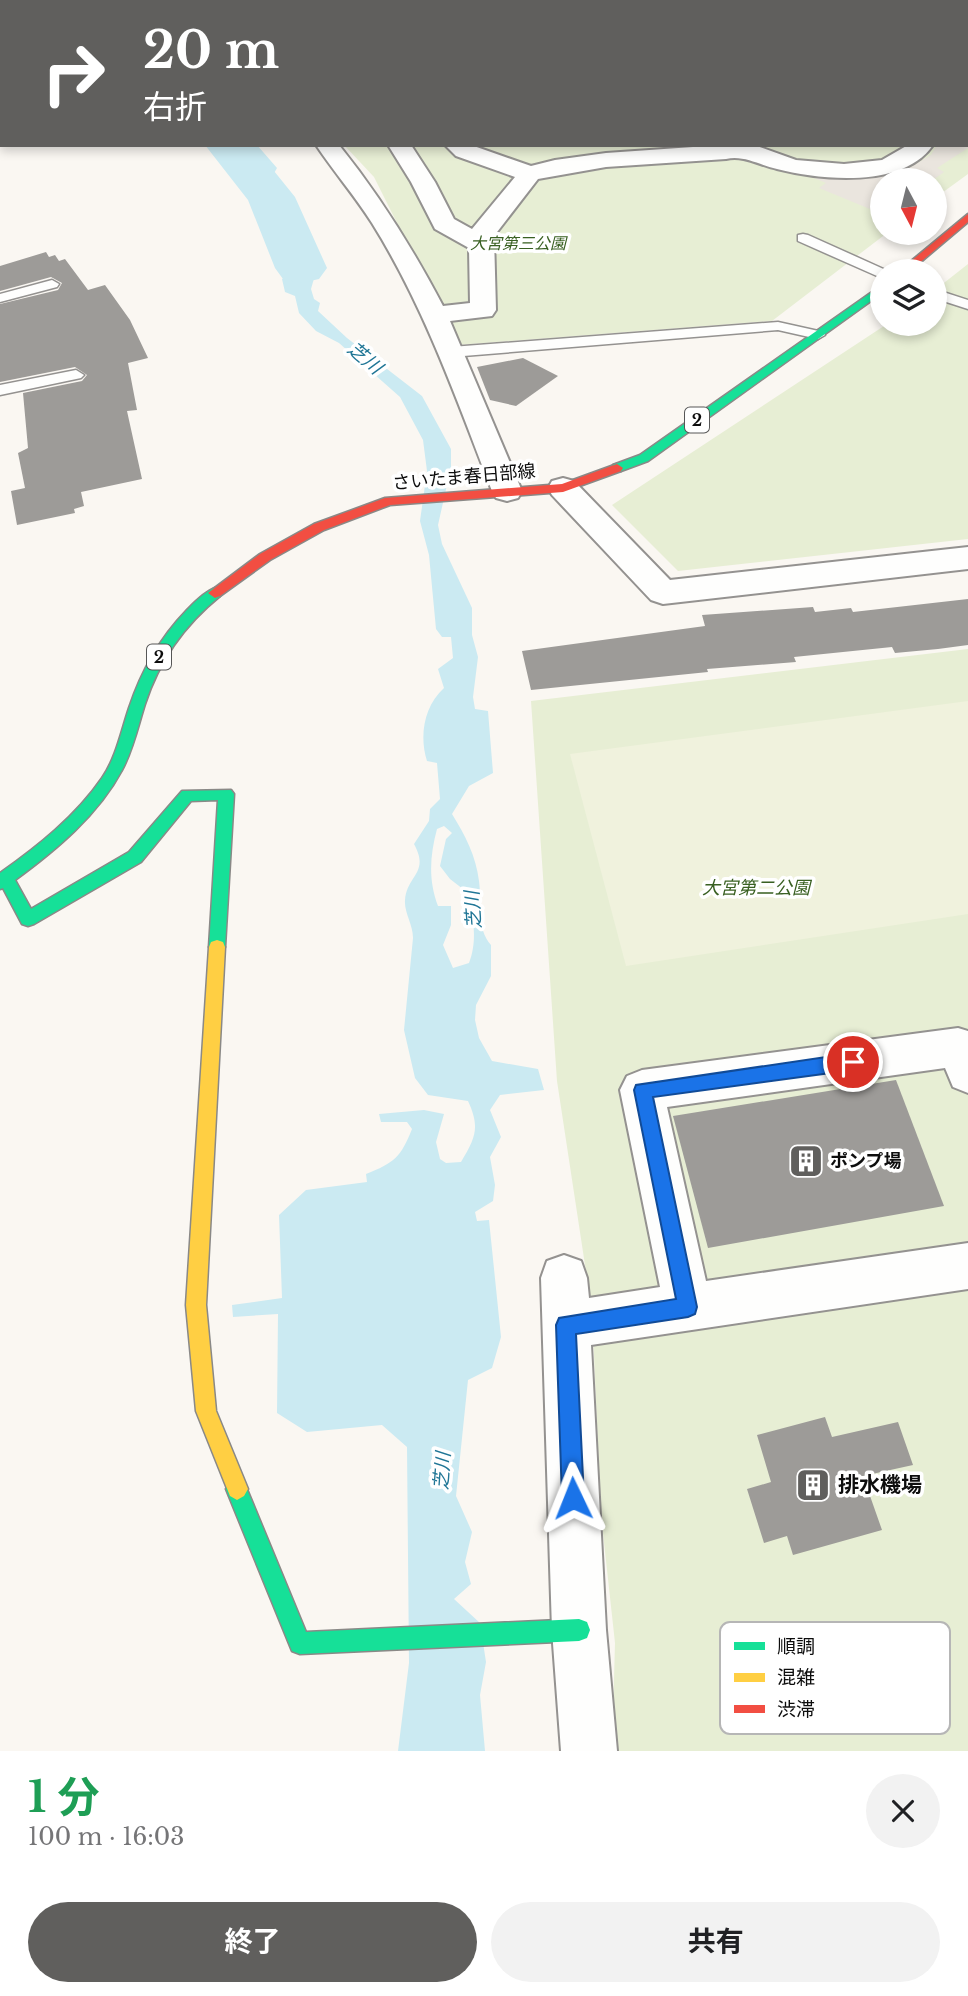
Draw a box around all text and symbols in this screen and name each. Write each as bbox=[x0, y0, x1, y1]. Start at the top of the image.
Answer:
text: 20 m bbox=[143, 20, 279, 81]
icon: right bbox=[28, 28, 119, 119]
text: 右折 bbox=[143, 87, 207, 127]
north arrow bbox=[870, 168, 947, 245]
map controls bbox=[870, 168, 947, 336]
park label: 大宮第三公園 bbox=[470, 233, 568, 253]
button: layers bbox=[870, 259, 947, 336]
water label: 芝川 bbox=[343, 337, 388, 380]
road number: 2 bbox=[685, 408, 709, 432]
street label: さいたま春日部線 bbox=[392, 460, 536, 494]
road number: 2 bbox=[147, 644, 171, 670]
park label: 大宮第二公園 bbox=[702, 877, 813, 899]
water label: 芝川 bbox=[460, 888, 486, 930]
pin bbox=[823, 1032, 883, 1092]
icon: arrive bbox=[834, 1043, 872, 1081]
building icon: ポンプ場 bbox=[787, 1142, 825, 1180]
place label: ポンプ場 bbox=[830, 1150, 901, 1172]
water label: 芝川 bbox=[429, 1449, 455, 1491]
position arrow bbox=[536, 1461, 610, 1535]
building icon: 排水機場 bbox=[794, 1466, 832, 1504]
place label: 排水機場 bbox=[838, 1472, 922, 1498]
legend bbox=[720, 1622, 950, 1734]
text: 順調 bbox=[777, 1635, 815, 1658]
text: 混雑 bbox=[777, 1666, 815, 1689]
text: 渋滞 bbox=[777, 1698, 815, 1721]
text: 1 分 bbox=[28, 1771, 99, 1823]
button: close bbox=[866, 1774, 940, 1848]
text: 100 m · 16:03 bbox=[28, 1823, 184, 1851]
button: 終了 bbox=[28, 1902, 477, 1982]
button: 共有 bbox=[491, 1902, 940, 1982]

